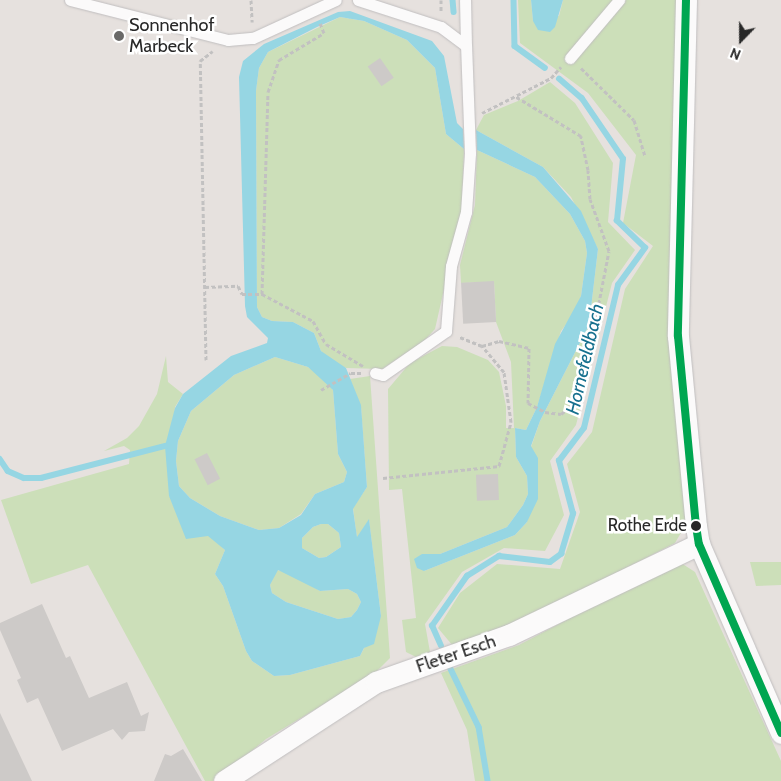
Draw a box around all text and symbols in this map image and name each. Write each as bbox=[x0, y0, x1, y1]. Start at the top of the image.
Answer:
place label: Sonnenhof Marbeck bbox=[129, 15, 214, 58]
north arrow bbox=[716, 15, 766, 65]
marker: Sonnenhof Marbeck bbox=[113, 30, 125, 42]
text: N bbox=[727, 44, 743, 64]
water label: Hornefeldbach bbox=[561, 301, 609, 417]
place label: Rothe Erde bbox=[608, 516, 687, 536]
marker: Rothe Erde bbox=[691, 521, 701, 531]
street label: Fleter Esch bbox=[413, 630, 499, 678]

